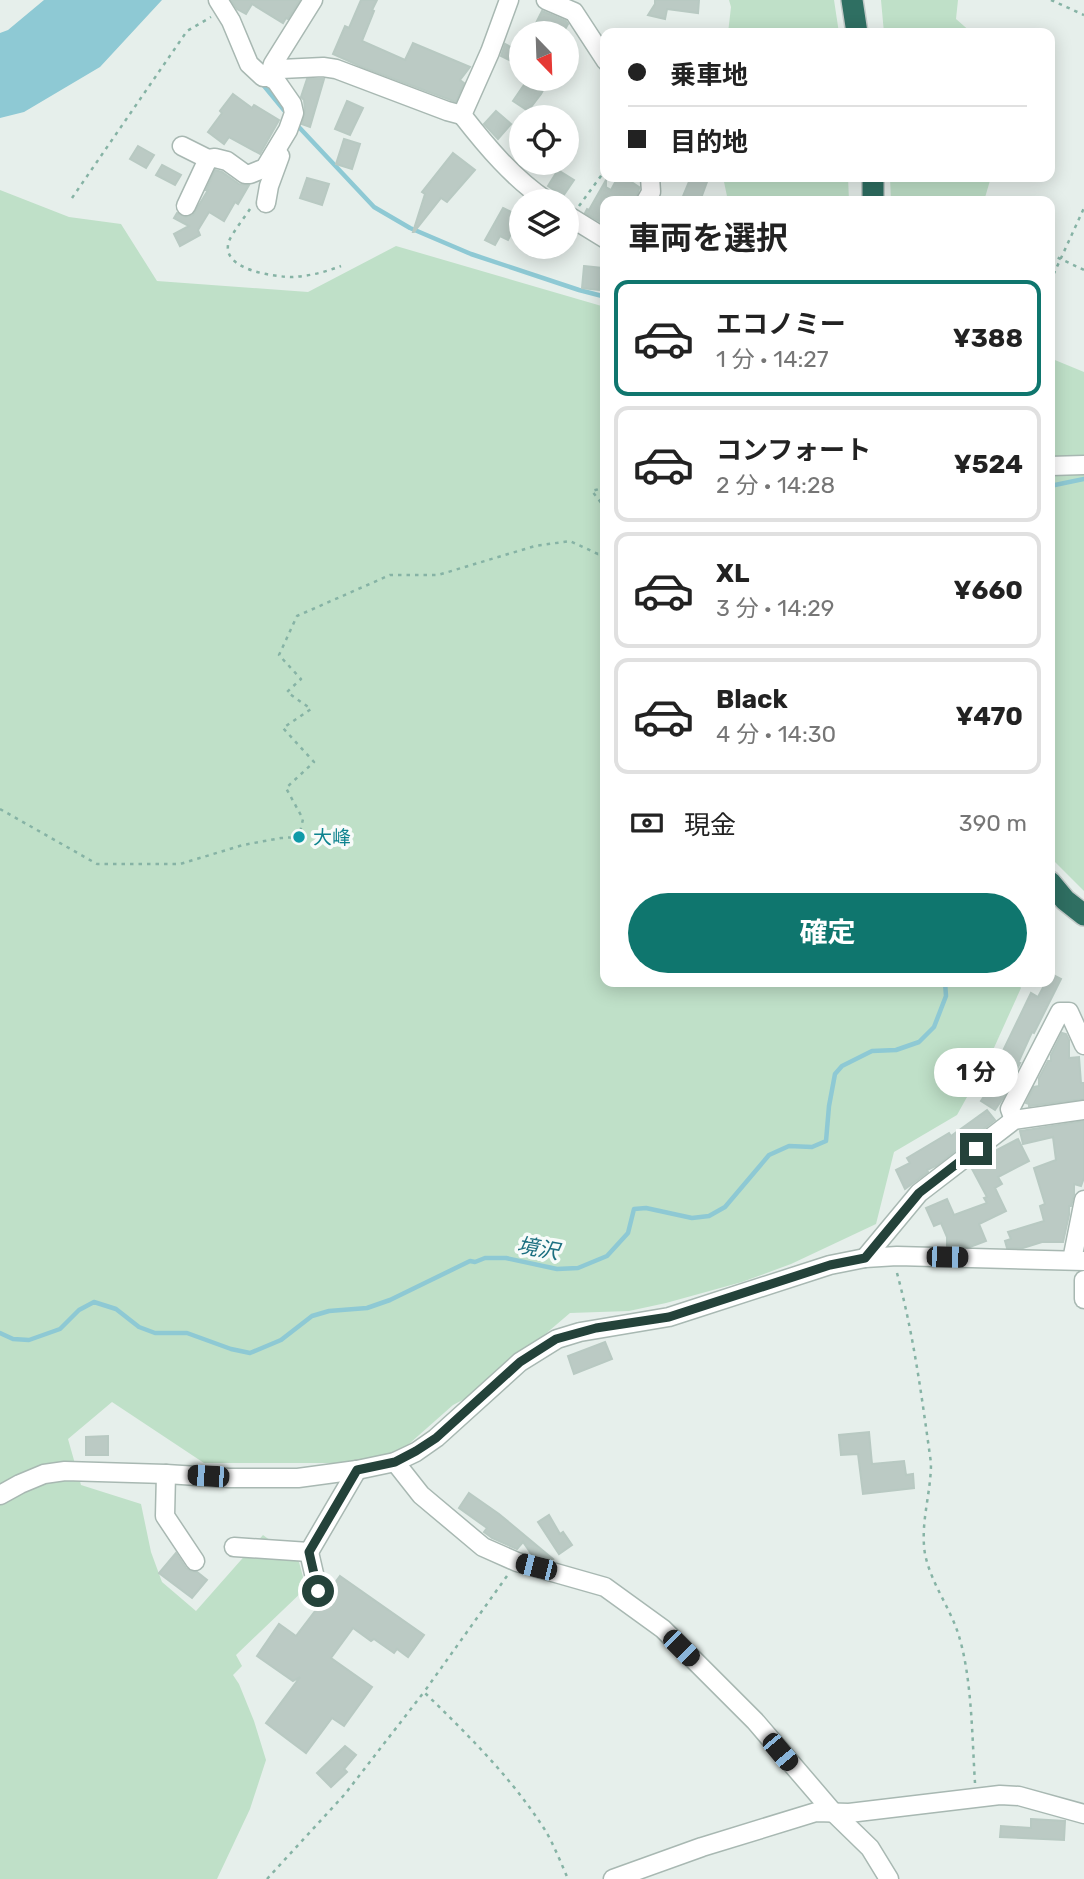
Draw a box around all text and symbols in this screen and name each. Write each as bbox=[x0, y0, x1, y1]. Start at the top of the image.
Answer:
north arrow bbox=[509, 21, 579, 91]
map controls bbox=[509, 21, 579, 259]
text: 乗車地 bbox=[670, 60, 748, 91]
button: locate bbox=[509, 105, 579, 175]
text: 目的地 bbox=[670, 127, 748, 158]
button: layers bbox=[509, 189, 579, 259]
text: 車両を選択 bbox=[628, 219, 788, 257]
icon: car bbox=[632, 307, 695, 370]
text: エコノミー bbox=[716, 309, 846, 340]
text: ¥388 bbox=[953, 323, 1023, 354]
text: 1 分 · 14:27 bbox=[716, 345, 829, 373]
icon: car bbox=[632, 433, 695, 496]
text: コンフォート bbox=[716, 435, 871, 466]
text: ¥524 bbox=[954, 449, 1023, 480]
text: 2 分 · 14:28 bbox=[716, 471, 835, 499]
text: XL bbox=[716, 558, 749, 589]
icon: car bbox=[632, 559, 695, 622]
text: ¥660 bbox=[954, 575, 1023, 606]
text: 3 分 · 14:29 bbox=[716, 594, 834, 622]
text: Black bbox=[716, 684, 788, 715]
icon: car bbox=[632, 685, 695, 748]
text: ¥470 bbox=[955, 701, 1023, 732]
text: 4 分 · 14:30 bbox=[716, 720, 836, 748]
icon: cash bbox=[628, 804, 666, 842]
text: 390 m bbox=[959, 809, 1027, 837]
text: 現金 bbox=[684, 810, 736, 841]
place label: 大峰 bbox=[313, 826, 351, 849]
marker: 大峰 bbox=[291, 829, 307, 845]
button: 確定 bbox=[628, 893, 1027, 973]
callout: 1 分 bbox=[934, 1048, 1018, 1096]
text: 1 分 bbox=[956, 1058, 996, 1086]
route end bbox=[960, 1133, 992, 1165]
water label: 境沢 bbox=[515, 1232, 564, 1264]
car bbox=[926, 1246, 969, 1268]
car bbox=[187, 1464, 230, 1488]
car bbox=[514, 1552, 559, 1582]
route start bbox=[302, 1575, 334, 1607]
car bbox=[659, 1626, 704, 1670]
car bbox=[759, 1729, 802, 1775]

